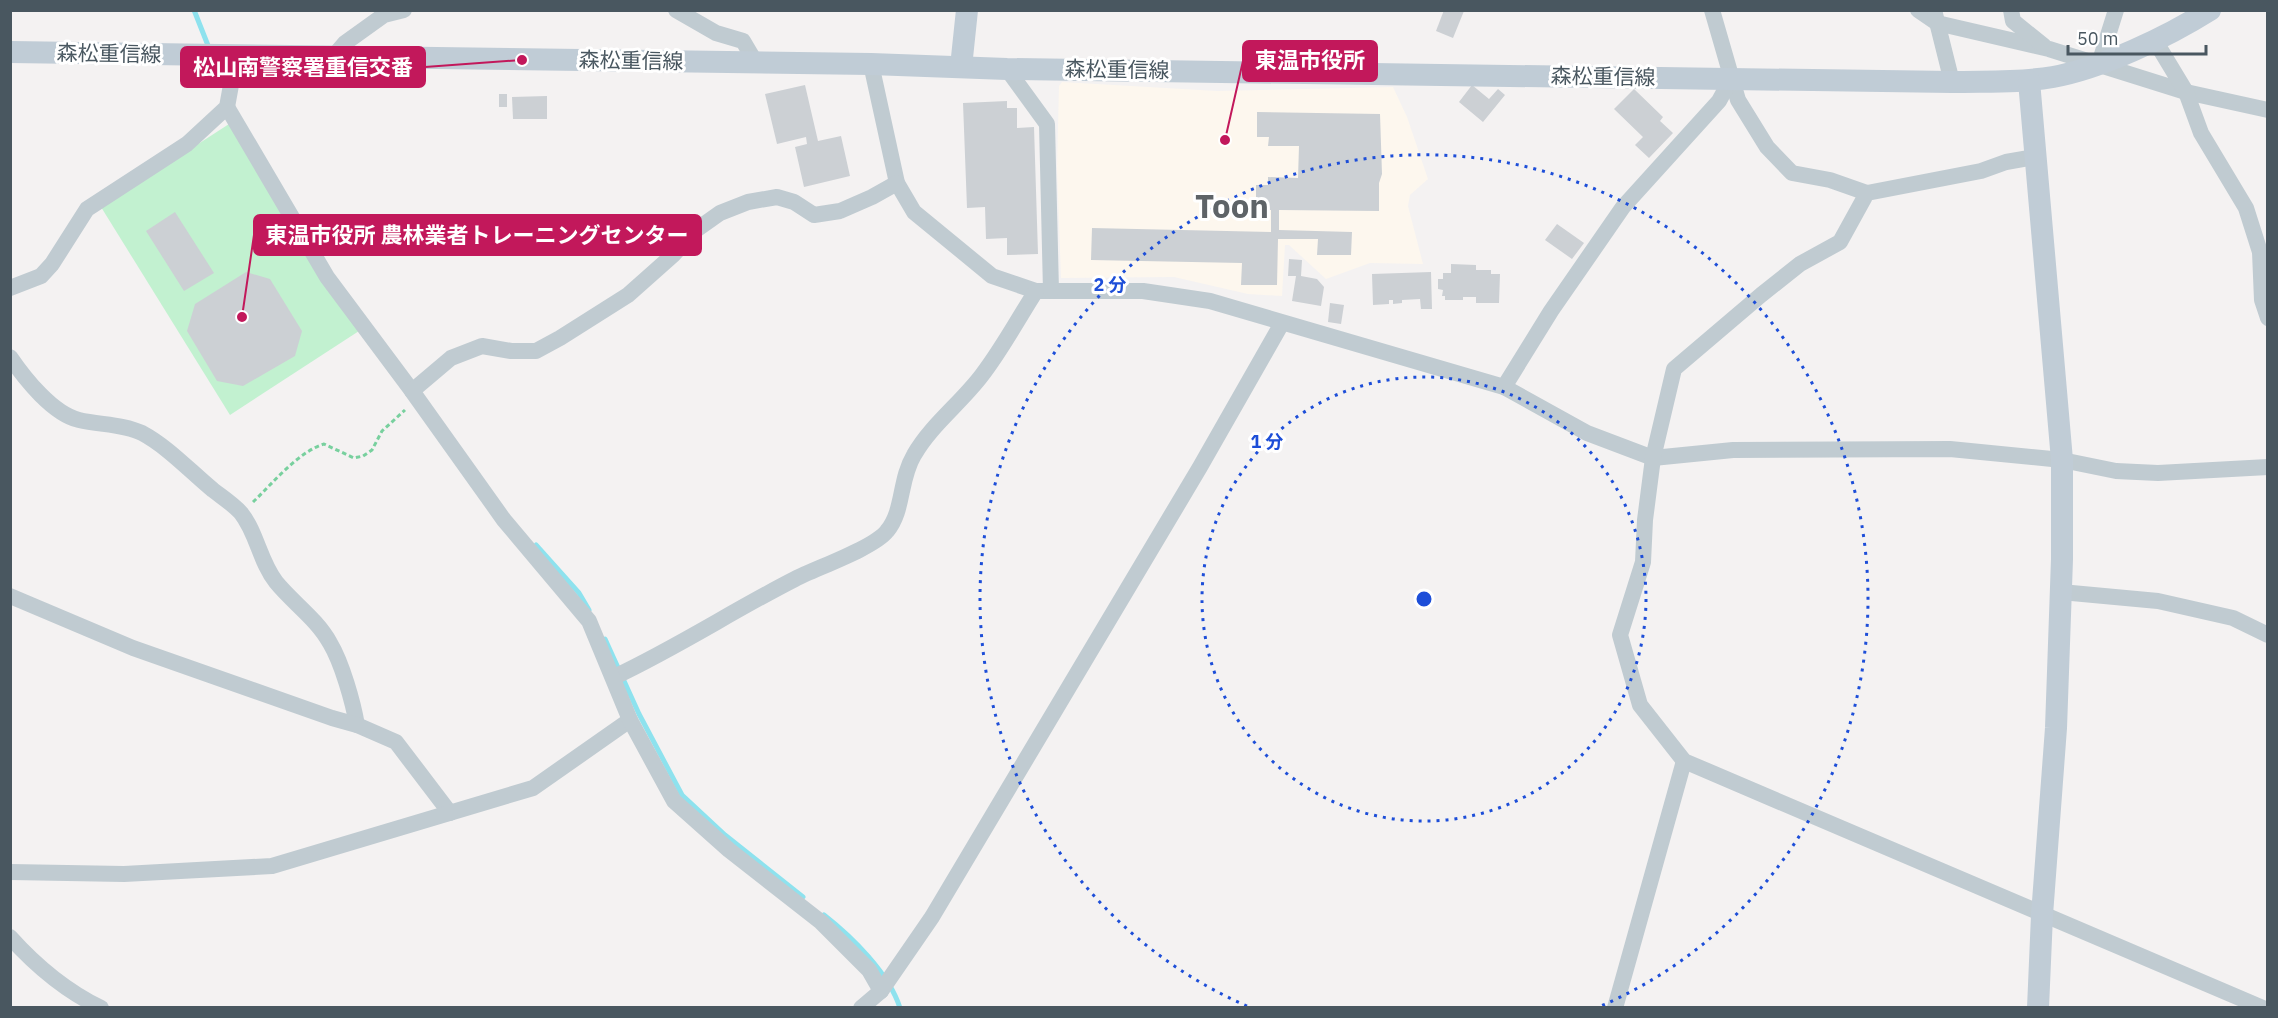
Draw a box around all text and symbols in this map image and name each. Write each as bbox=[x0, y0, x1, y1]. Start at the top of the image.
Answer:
scale bar bbox=[2068, 18, 2206, 56]
text: 50 m bbox=[2077, 27, 2119, 50]
street label: 森松重信線 bbox=[56, 38, 162, 68]
callout: 東温市役所 bbox=[1243, 41, 1377, 81]
street label: 森松重信線 bbox=[578, 45, 684, 75]
text: 東温市役所 bbox=[1255, 45, 1365, 74]
callout: 松山南警察署重信交番 bbox=[181, 47, 425, 87]
text: 松山南警察署重信交番 bbox=[193, 52, 413, 81]
street label: 森松重信線 bbox=[1064, 54, 1170, 84]
street label: 森松重信線 bbox=[1550, 61, 1656, 91]
district label: Toon bbox=[1195, 184, 1269, 227]
callout: 東温市役所 農林業者トレーニングセンター bbox=[254, 215, 701, 255]
text: 東温市役所 農林業者トレーニングセンター bbox=[265, 220, 689, 249]
text: 2 分 bbox=[1093, 273, 1127, 296]
text: 1 分 bbox=[1250, 430, 1284, 453]
centre of rings bbox=[1414, 589, 1434, 609]

